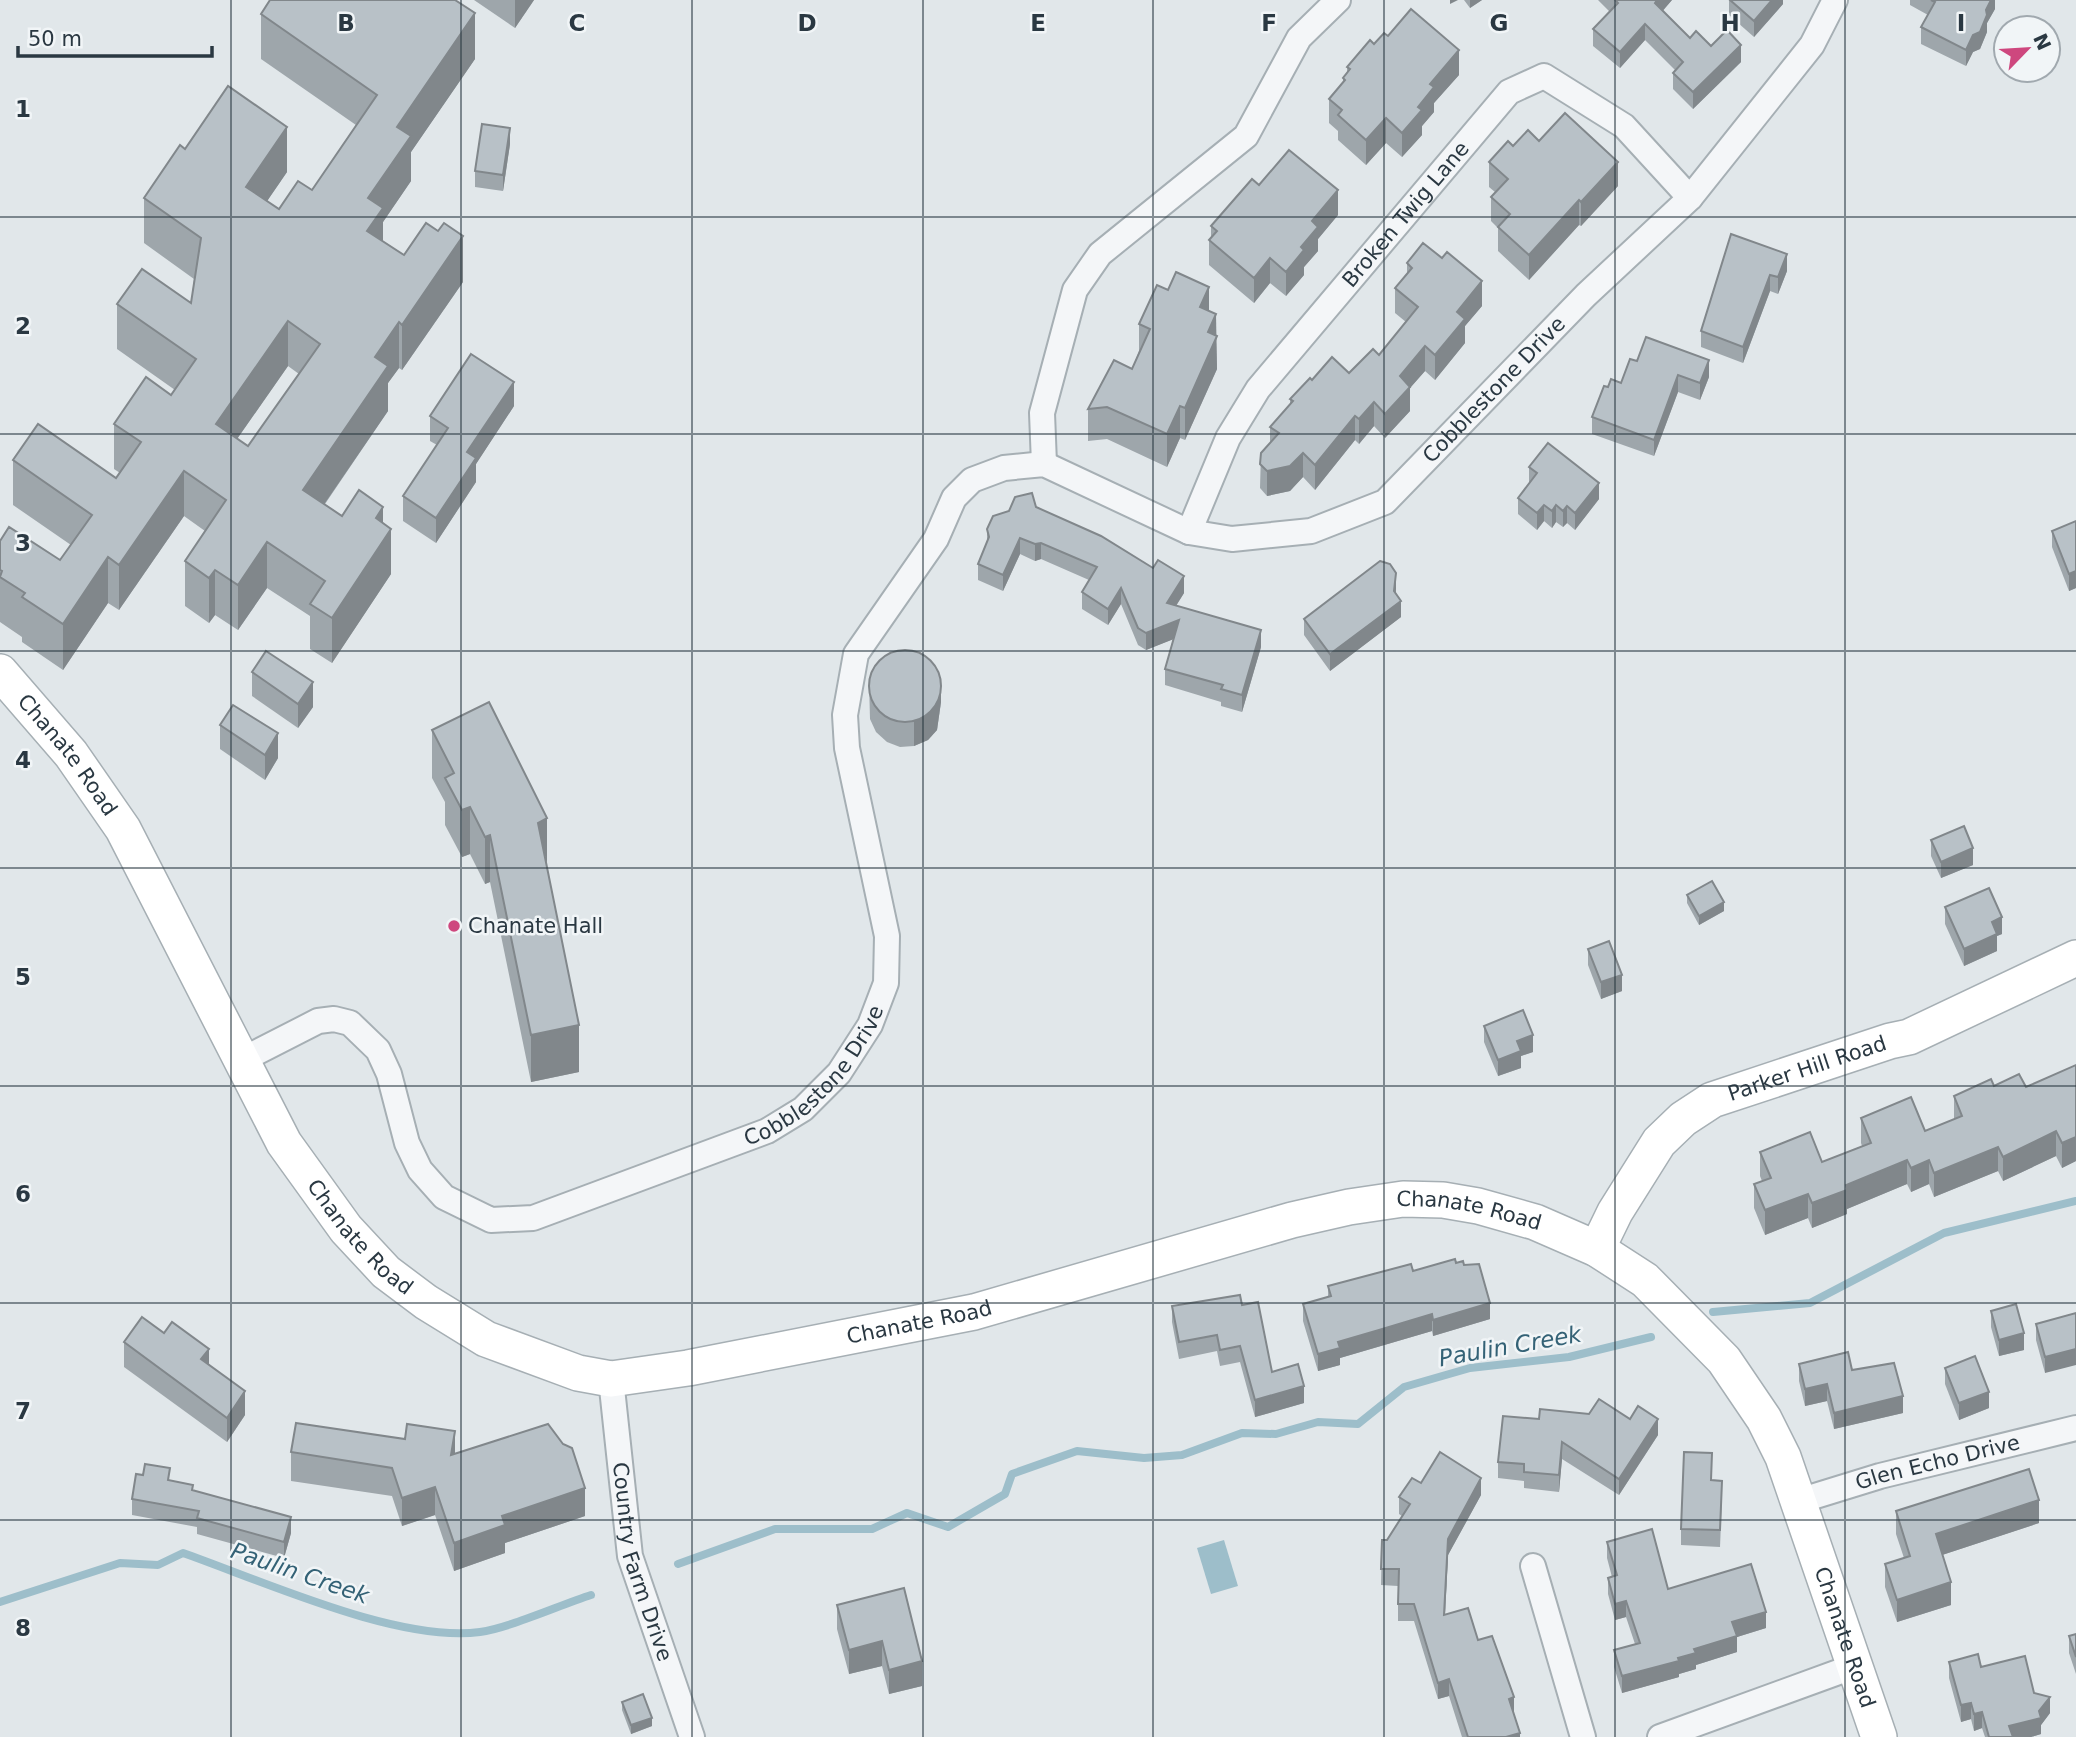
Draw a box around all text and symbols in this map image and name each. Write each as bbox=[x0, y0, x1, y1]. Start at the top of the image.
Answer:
text: B bbox=[337, 10, 355, 36]
text: C bbox=[569, 10, 585, 36]
text: D bbox=[797, 10, 817, 36]
text: E bbox=[1030, 10, 1046, 36]
text: F bbox=[1261, 10, 1277, 36]
text: G bbox=[1490, 10, 1508, 36]
text: H bbox=[1720, 10, 1740, 36]
text: I bbox=[1957, 10, 1965, 36]
scale bar bbox=[18, 14, 212, 58]
north arrow bbox=[1992, 14, 2062, 84]
text: 50 m bbox=[28, 27, 82, 51]
text: N bbox=[2029, 30, 2056, 54]
text: 1 bbox=[15, 96, 31, 122]
street label: Broken Twig Lane bbox=[1337, 137, 1474, 292]
street label: Cobblestone Drive bbox=[1418, 312, 1570, 468]
text: 2 bbox=[15, 313, 31, 339]
text: 3 bbox=[15, 530, 31, 556]
street label: Chanate Road bbox=[13, 689, 122, 820]
text: 4 bbox=[15, 747, 31, 773]
place label: Chanate Hall bbox=[468, 914, 603, 938]
marker: Chanate Hall bbox=[446, 918, 462, 934]
text: 5 bbox=[15, 964, 31, 990]
street label: Cobblestone Drive bbox=[741, 1002, 888, 1151]
street label: Parker Hill Road bbox=[1725, 1031, 1890, 1106]
street label: Chanate Road bbox=[302, 1175, 418, 1300]
text: 6 bbox=[15, 1181, 31, 1207]
street label: Chanate Road bbox=[1396, 1187, 1544, 1235]
street label: Chanate Road bbox=[845, 1295, 995, 1349]
water label: Paulin Creek bbox=[1437, 1320, 1585, 1371]
text: 7 bbox=[15, 1398, 31, 1424]
street label: Glen Echo Drive bbox=[1852, 1430, 2022, 1495]
street label: Country Farm Drive bbox=[608, 1461, 677, 1664]
water label: Paulin Creek bbox=[228, 1537, 374, 1609]
street label: Chanate Road bbox=[1810, 1564, 1880, 1711]
text: 8 bbox=[15, 1615, 31, 1641]

